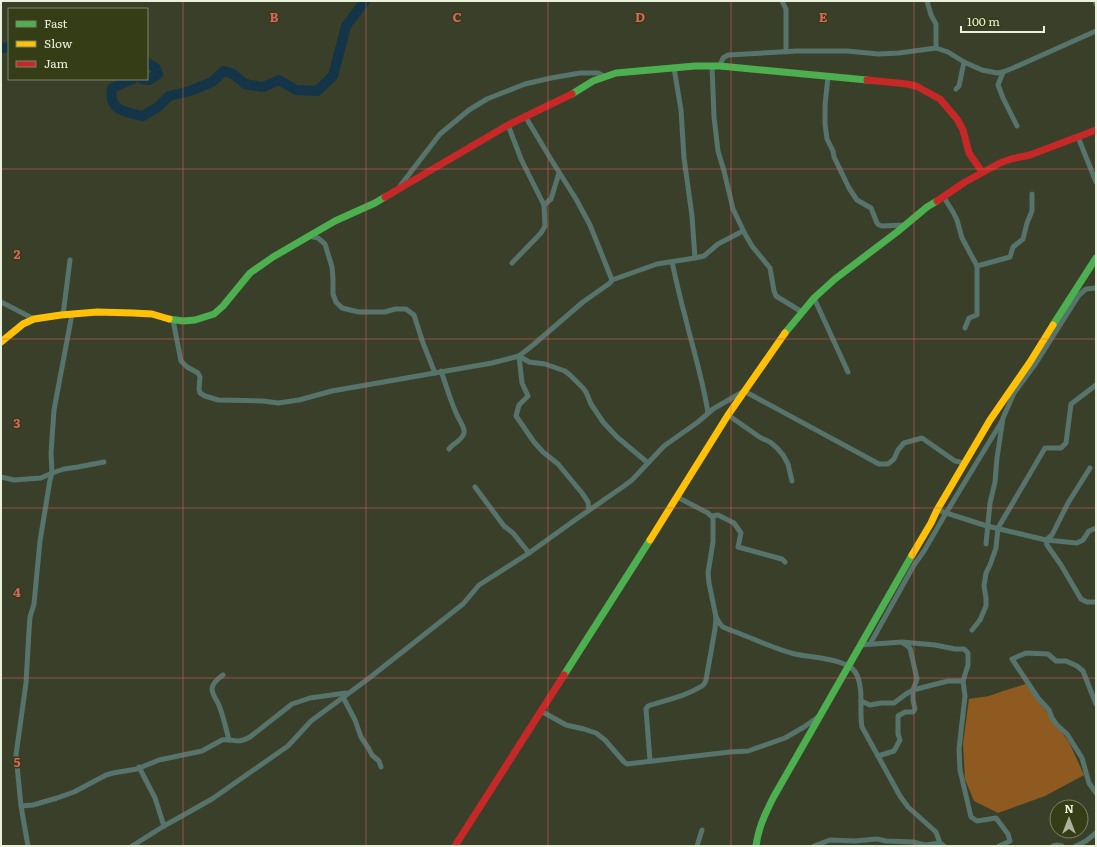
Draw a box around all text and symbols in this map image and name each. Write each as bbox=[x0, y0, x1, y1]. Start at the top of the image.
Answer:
text: B bbox=[270, 7, 279, 26]
text: C bbox=[452, 7, 462, 26]
text: D bbox=[635, 7, 645, 26]
text: E bbox=[819, 7, 828, 26]
legend bbox=[8, 8, 148, 80]
scale bar bbox=[961, 8, 1044, 34]
text: 100 m bbox=[967, 12, 1000, 30]
text: Fast bbox=[44, 14, 68, 32]
text: Slow bbox=[44, 34, 73, 52]
text: Jam bbox=[44, 54, 69, 72]
text: 2 bbox=[14, 244, 21, 263]
text: 3 bbox=[13, 413, 21, 432]
text: 4 bbox=[13, 582, 21, 601]
text: 5 bbox=[13, 752, 21, 771]
north arrow bbox=[1049, 799, 1089, 839]
text: N bbox=[1064, 800, 1074, 816]

